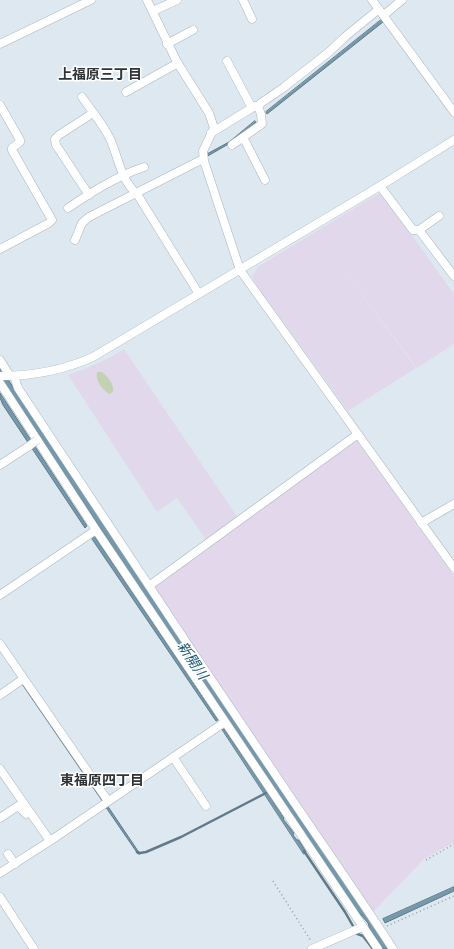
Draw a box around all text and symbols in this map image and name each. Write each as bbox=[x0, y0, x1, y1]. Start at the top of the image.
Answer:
district label: 上福原三丁目 bbox=[58, 67, 142, 83]
water label: 新開川 bbox=[173, 639, 211, 683]
district label: 東福原四丁目 bbox=[60, 773, 144, 789]

